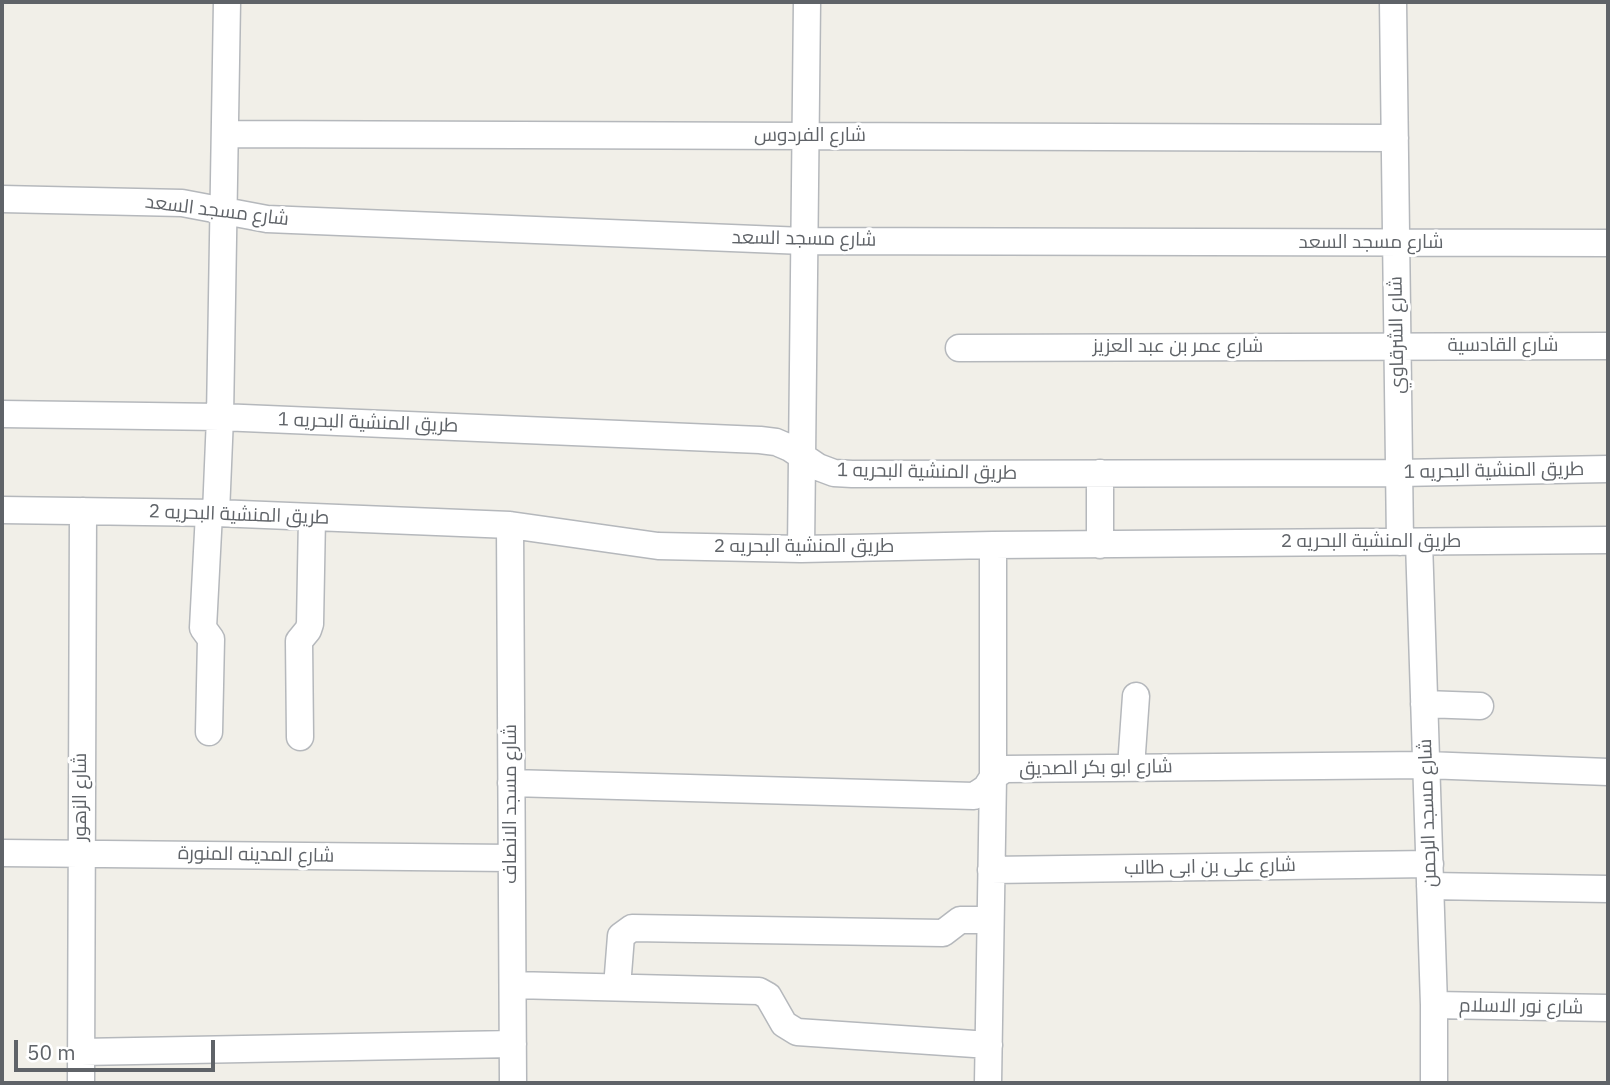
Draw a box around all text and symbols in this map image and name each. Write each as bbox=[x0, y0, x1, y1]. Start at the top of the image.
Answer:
street label: شارع الفردوس bbox=[754, 125, 866, 147]
street label: شارع مسجد السعد bbox=[144, 191, 290, 231]
street label: شارع مسجد السعد bbox=[731, 226, 877, 252]
street label: شارع مسجد السعد bbox=[1299, 232, 1443, 254]
street label: شارع الشرقاوي bbox=[1385, 276, 1409, 394]
street label: شارع القادسية bbox=[1448, 335, 1558, 357]
street label: شارع عمر بن عبد العزيز bbox=[1093, 336, 1263, 358]
street label: طريق المنشية البحريه 1 bbox=[277, 408, 459, 438]
street label: طريق المنشية البحريه 1 bbox=[1404, 458, 1584, 484]
street label: طريق المنشية البحريه 1 bbox=[837, 459, 1017, 485]
street label: طريق المنشية البحريه 2 bbox=[148, 500, 330, 530]
street label: طريق المنشية البحريه 2 bbox=[1281, 531, 1461, 553]
street label: طريق المنشية البحريه 2 bbox=[714, 536, 894, 558]
street label: شارع مسجد الانصاف bbox=[500, 724, 522, 884]
street label: شارع مسجد الرحمن bbox=[1414, 738, 1442, 888]
street label: شارع الزهور bbox=[70, 753, 92, 841]
street label: شارع ابو بكر الصديق bbox=[1019, 755, 1173, 781]
street label: شارع المدينه المنورة bbox=[178, 842, 334, 868]
street label: شارع على بن ابى طالب bbox=[1124, 854, 1296, 880]
street label: شارع نور الاسلام bbox=[1459, 995, 1583, 1019]
scale bar bbox=[18, 1026, 219, 1070]
text: 50 m bbox=[27, 1038, 76, 1066]

